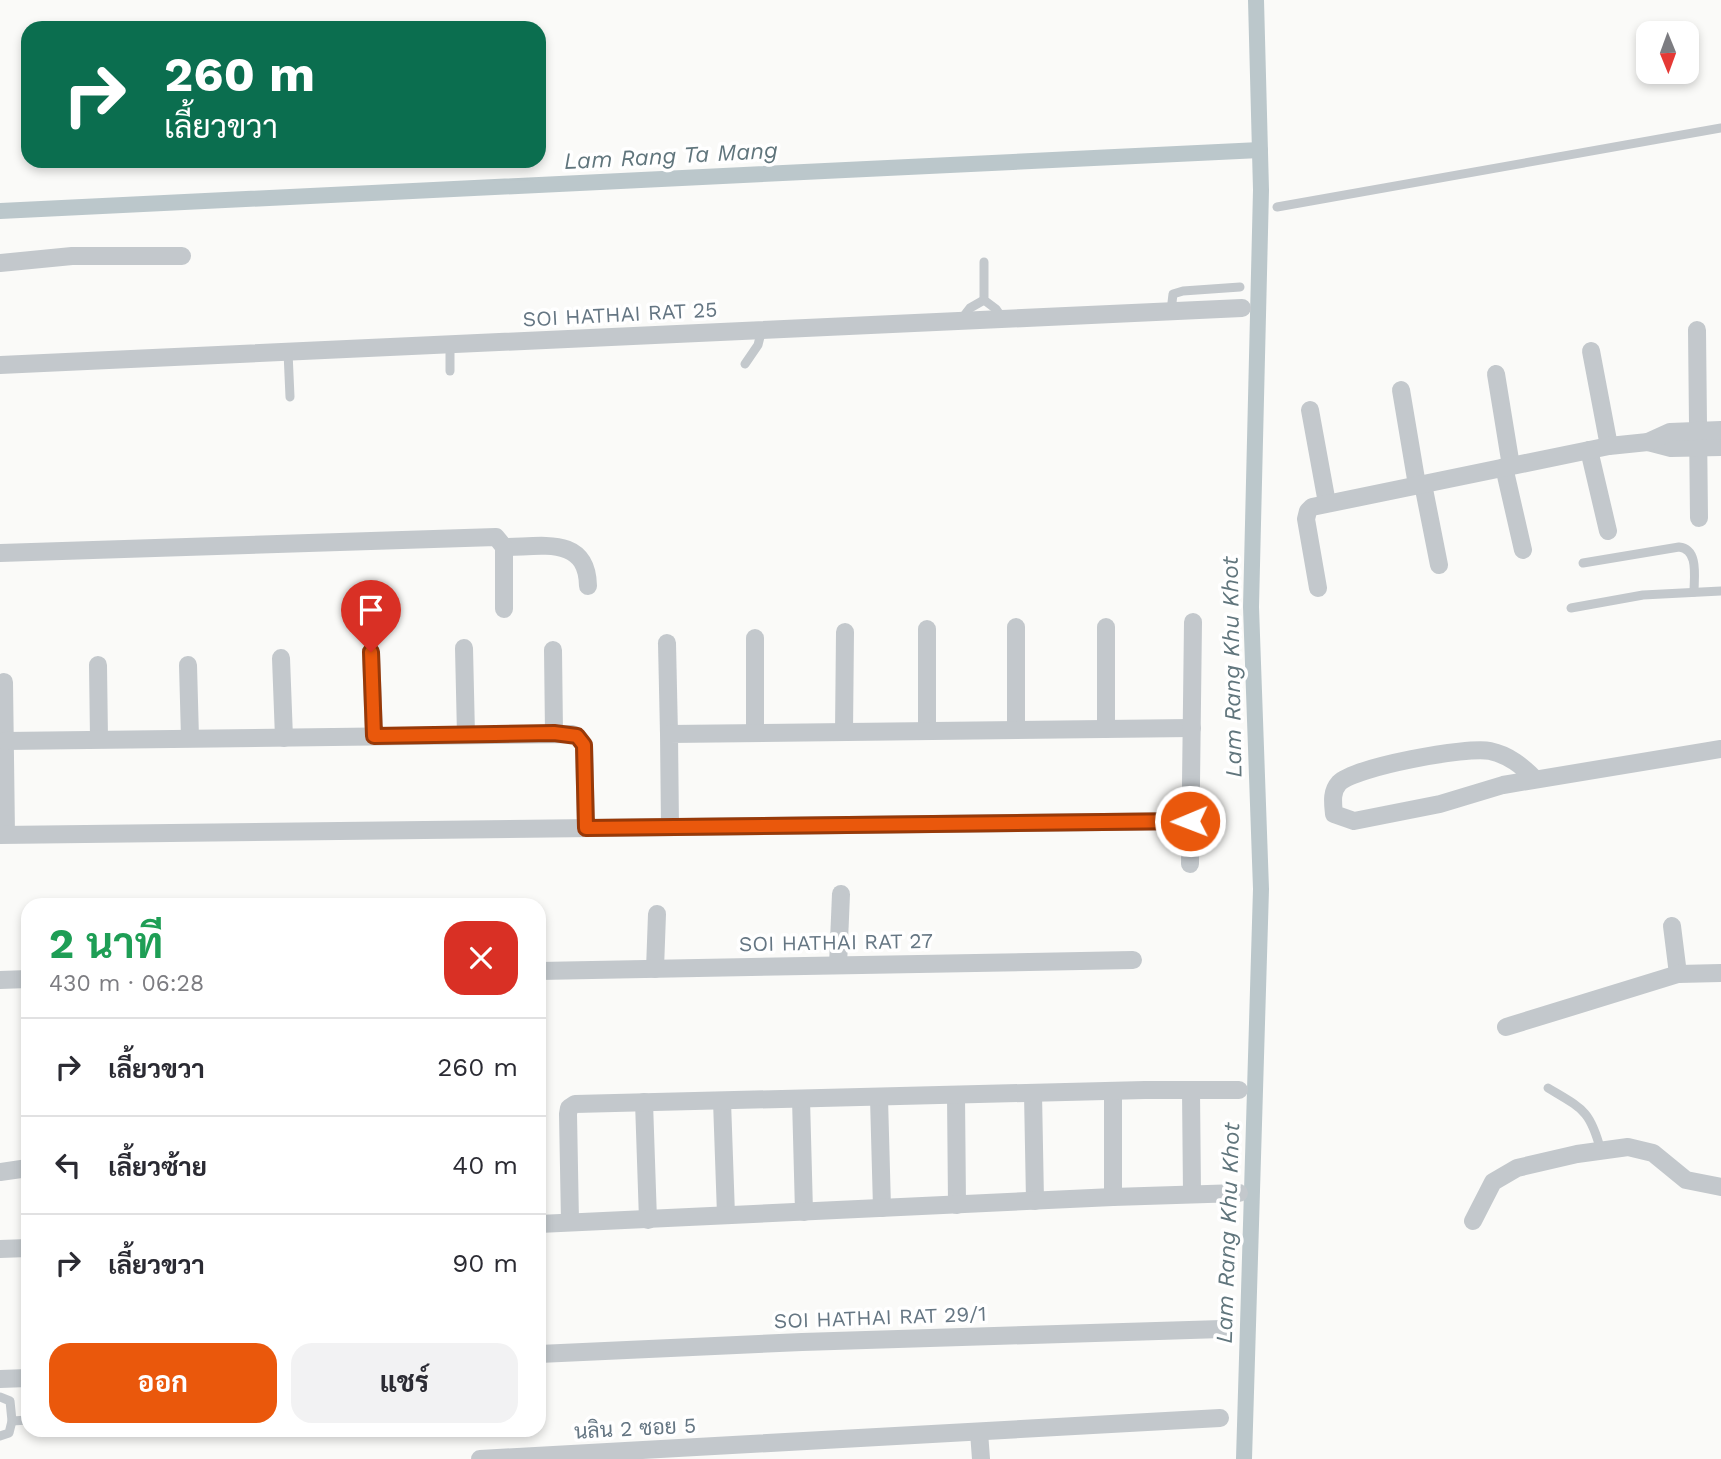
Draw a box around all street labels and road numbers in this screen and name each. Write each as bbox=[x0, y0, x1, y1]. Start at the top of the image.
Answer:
street label: SOI HATHAI RAT 25 bbox=[522, 296, 718, 332]
street label: SOI HATHAI RAT 27 bbox=[739, 928, 933, 956]
street label: SOI HATHAI RAT 29/1 bbox=[773, 1301, 987, 1333]
street label: นลิน 2 ซอย 5 bbox=[573, 1412, 697, 1444]

